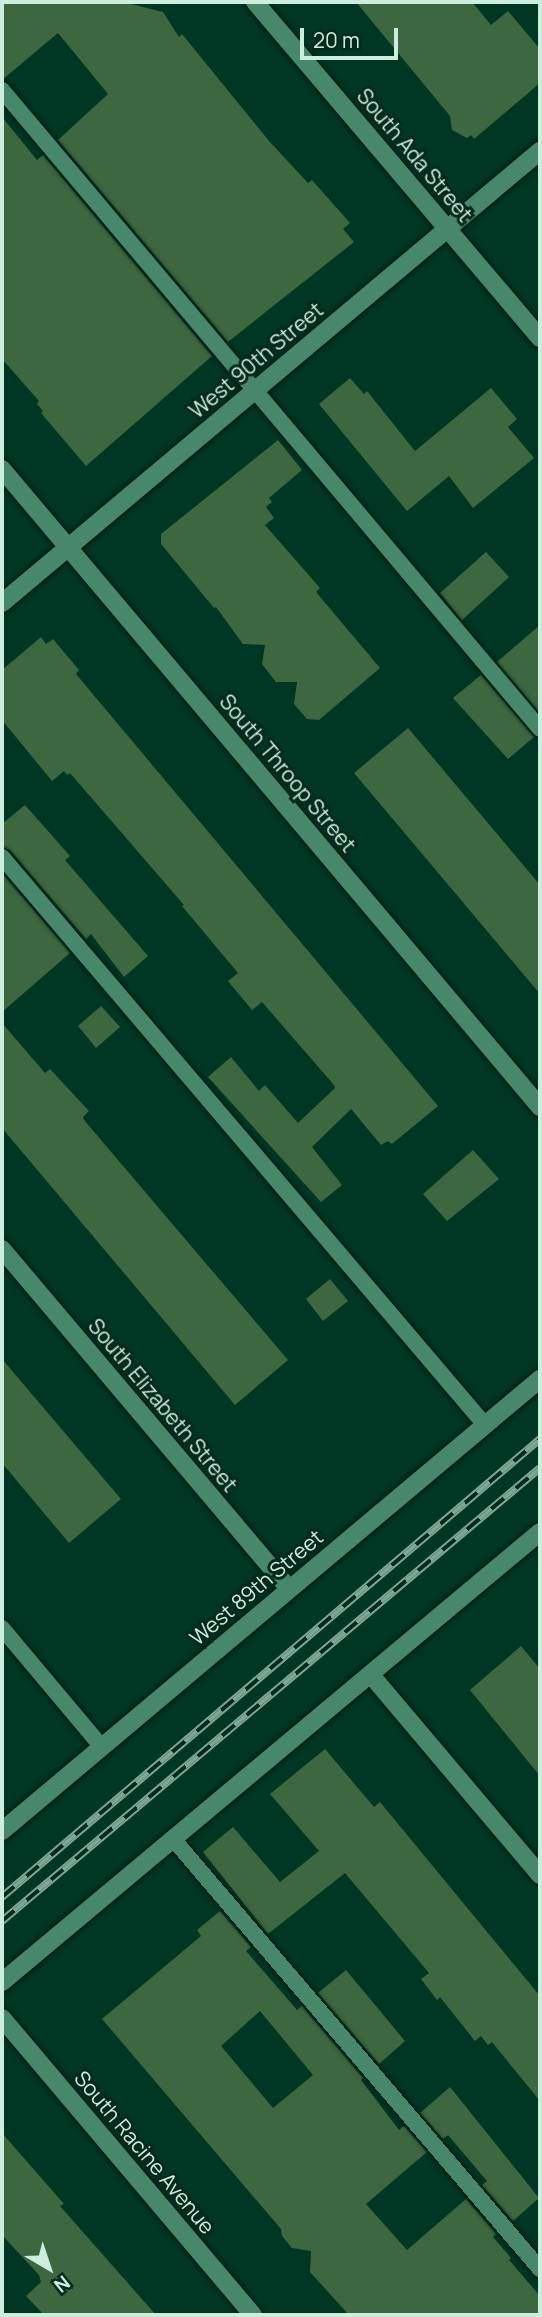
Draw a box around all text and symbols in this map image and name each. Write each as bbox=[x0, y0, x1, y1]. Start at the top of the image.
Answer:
scale bar bbox=[304, 14, 402, 58]
text: 20 m bbox=[313, 26, 360, 54]
street label: South Ada Street bbox=[352, 83, 478, 227]
street label: West 90th Street bbox=[184, 297, 328, 423]
street label: South Throop Street bbox=[215, 689, 361, 857]
street label: South Elizabeth Street bbox=[83, 1313, 243, 1497]
street label: West 89th Street bbox=[184, 1524, 328, 1650]
street label: South Racine Avenue bbox=[70, 2065, 220, 2239]
north arrow bbox=[14, 2233, 84, 2303]
text: N bbox=[49, 2270, 76, 2299]

